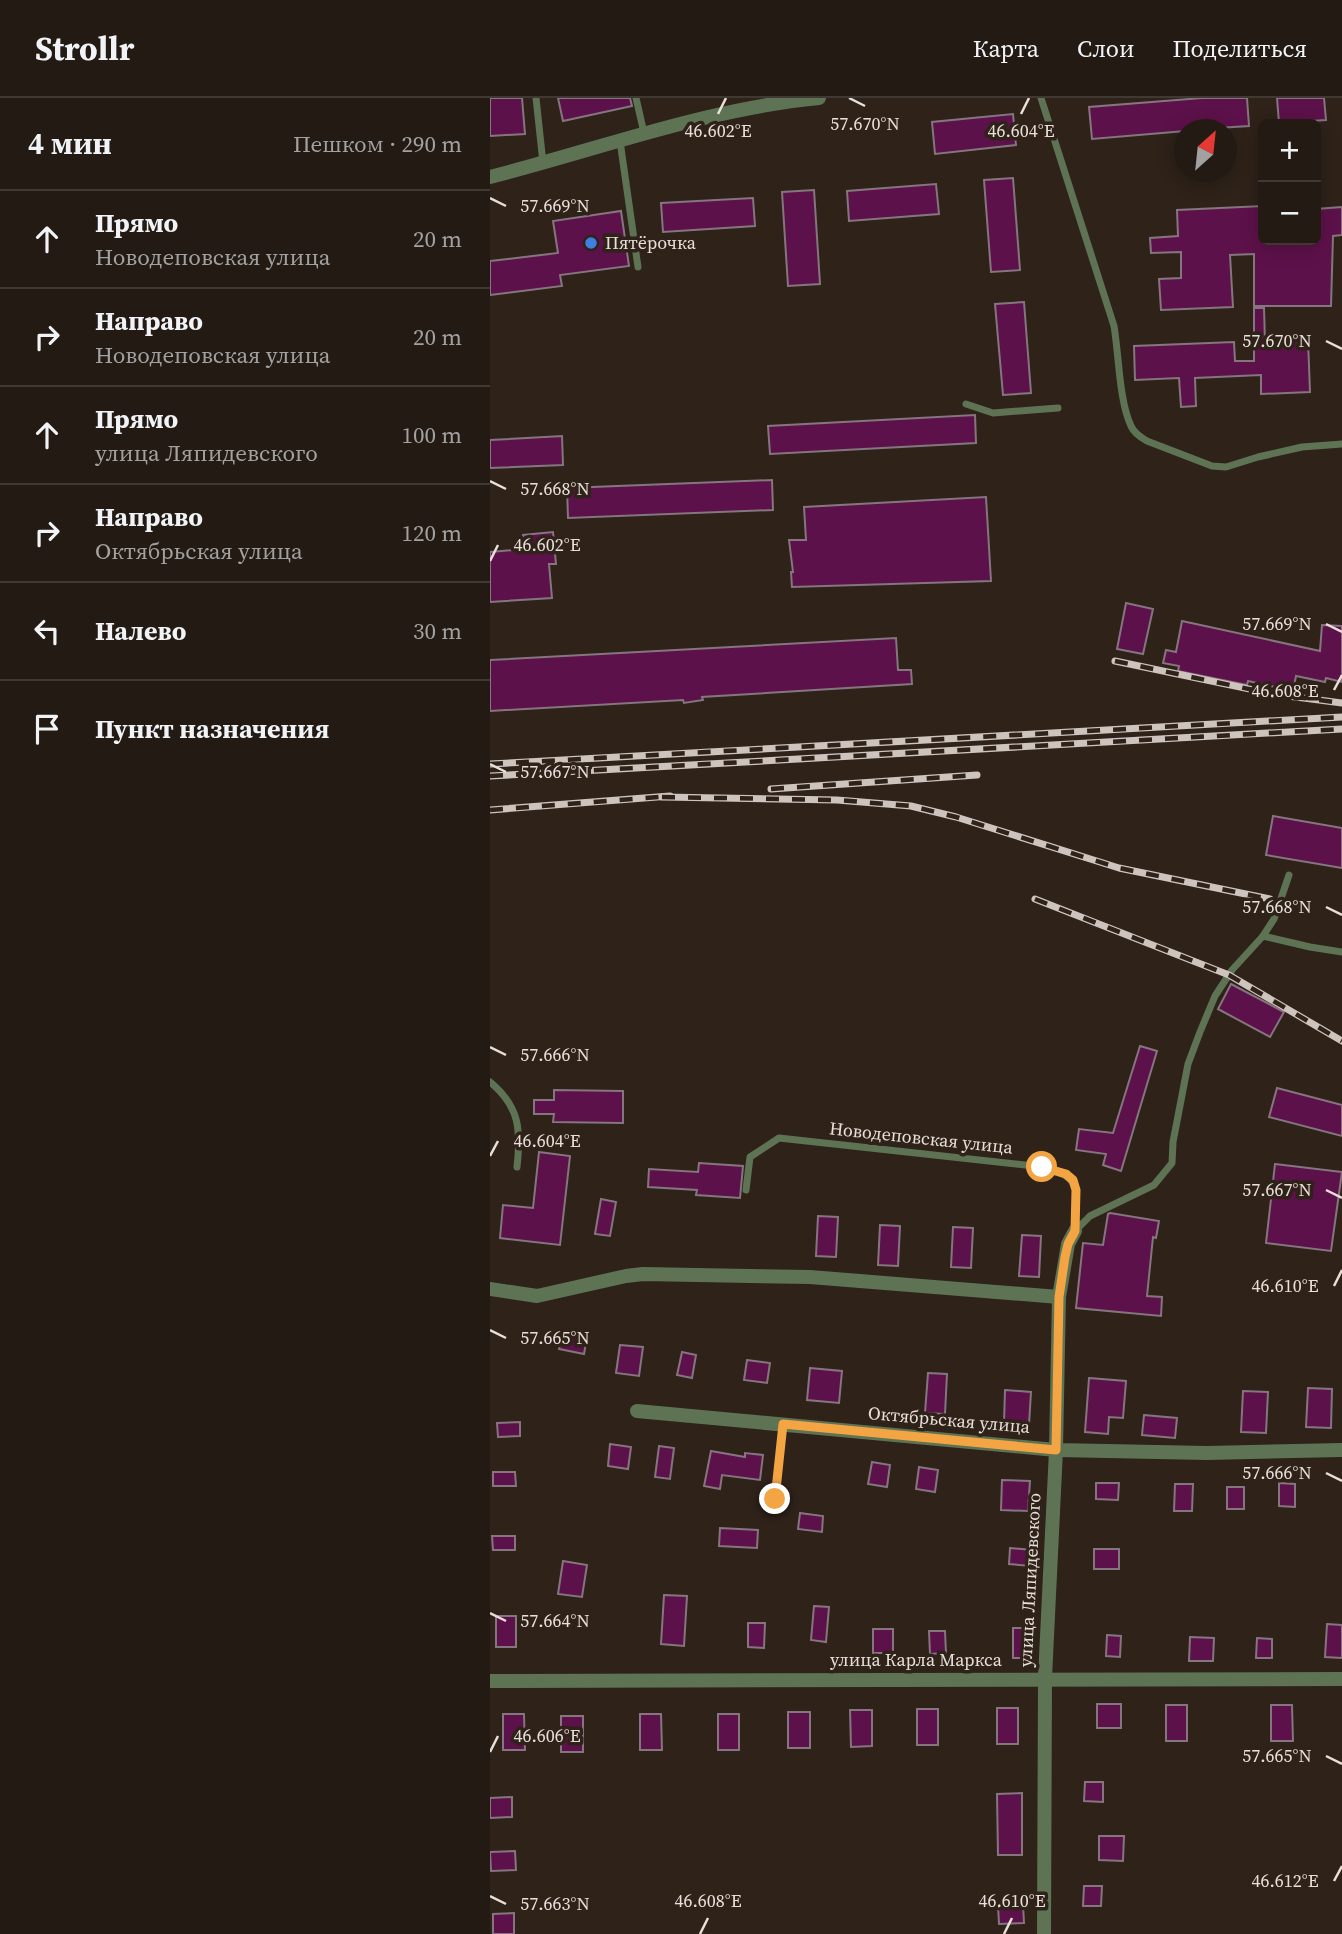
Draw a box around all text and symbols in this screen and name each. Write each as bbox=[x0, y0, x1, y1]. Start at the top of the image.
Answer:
text: Strollr bbox=[35, 26, 134, 71]
text: Карта bbox=[973, 32, 1039, 65]
text: Слои bbox=[1077, 32, 1134, 65]
text: Поделиться bbox=[1172, 32, 1307, 65]
text: 57.670°N bbox=[830, 111, 900, 136]
text: 46.602°E bbox=[684, 118, 752, 143]
text: 46.604°E bbox=[987, 118, 1055, 143]
north arrow bbox=[1174, 119, 1237, 182]
map controls bbox=[1258, 119, 1321, 245]
button: + bbox=[1258, 119, 1321, 182]
text: 4 мин bbox=[28, 123, 112, 164]
text: Пешком · 290 m bbox=[293, 128, 462, 160]
button: − bbox=[1258, 182, 1321, 245]
text: 57.669°N bbox=[520, 193, 590, 218]
text: Прямо bbox=[95, 205, 178, 241]
icon: ahead bbox=[28, 220, 66, 258]
text: 20 m bbox=[413, 223, 462, 255]
place label: Пятёрочка bbox=[605, 230, 697, 255]
marker: Пятёрочка bbox=[583, 235, 599, 251]
text: Новодеповская улица bbox=[95, 241, 330, 273]
text: Направо bbox=[95, 303, 203, 339]
icon: right bbox=[28, 318, 66, 356]
text: 20 m bbox=[413, 321, 462, 353]
text: 57.670°N bbox=[1242, 328, 1312, 353]
text: Новодеповская улица bbox=[95, 339, 330, 371]
text: Прямо bbox=[95, 401, 178, 437]
icon: ahead bbox=[28, 416, 66, 454]
text: 100 m bbox=[401, 419, 462, 451]
text: улица Ляпидевского bbox=[95, 437, 318, 469]
text: 57.668°N bbox=[520, 476, 590, 501]
text: Направо bbox=[95, 499, 203, 535]
icon: right bbox=[28, 514, 66, 552]
text: 120 m bbox=[401, 517, 462, 549]
text: 46.602°E bbox=[513, 532, 581, 557]
text: Октябрьская улица bbox=[95, 535, 303, 567]
text: 57.669°N bbox=[1242, 611, 1312, 636]
icon: left bbox=[28, 612, 66, 650]
text: Налево bbox=[95, 613, 186, 649]
text: 30 m bbox=[413, 615, 462, 647]
text: 46.608°E bbox=[1251, 678, 1319, 703]
icon: arrive bbox=[28, 710, 66, 748]
text: Пункт назначения bbox=[95, 711, 329, 747]
text: 57.667°N bbox=[520, 759, 590, 784]
text: 57.668°N bbox=[1242, 894, 1312, 919]
text: 57.666°N bbox=[520, 1042, 590, 1067]
street label: Новодеповская улица bbox=[828, 1115, 1015, 1160]
text: 46.604°E bbox=[513, 1128, 581, 1153]
route start bbox=[1026, 1151, 1057, 1182]
text: 57.667°N bbox=[1242, 1177, 1312, 1202]
text: 46.610°E bbox=[1251, 1273, 1319, 1298]
text: 57.665°N bbox=[520, 1325, 590, 1350]
street label: Октябрьская улица bbox=[867, 1400, 1032, 1439]
text: 57.666°N bbox=[1242, 1460, 1312, 1485]
route end bbox=[759, 1483, 790, 1514]
street label: улица Ляпидевского bbox=[1012, 1492, 1047, 1668]
text: 57.664°N bbox=[520, 1608, 590, 1633]
street label: улица Карла Маркса bbox=[830, 1647, 1003, 1672]
text: 46.606°E bbox=[513, 1723, 581, 1748]
text: 57.665°N bbox=[1242, 1743, 1312, 1768]
text: 46.612°E bbox=[1251, 1868, 1319, 1893]
text: 46.608°E bbox=[674, 1888, 742, 1913]
text: 46.610°E bbox=[978, 1888, 1046, 1913]
text: 57.663°N bbox=[520, 1891, 590, 1916]

